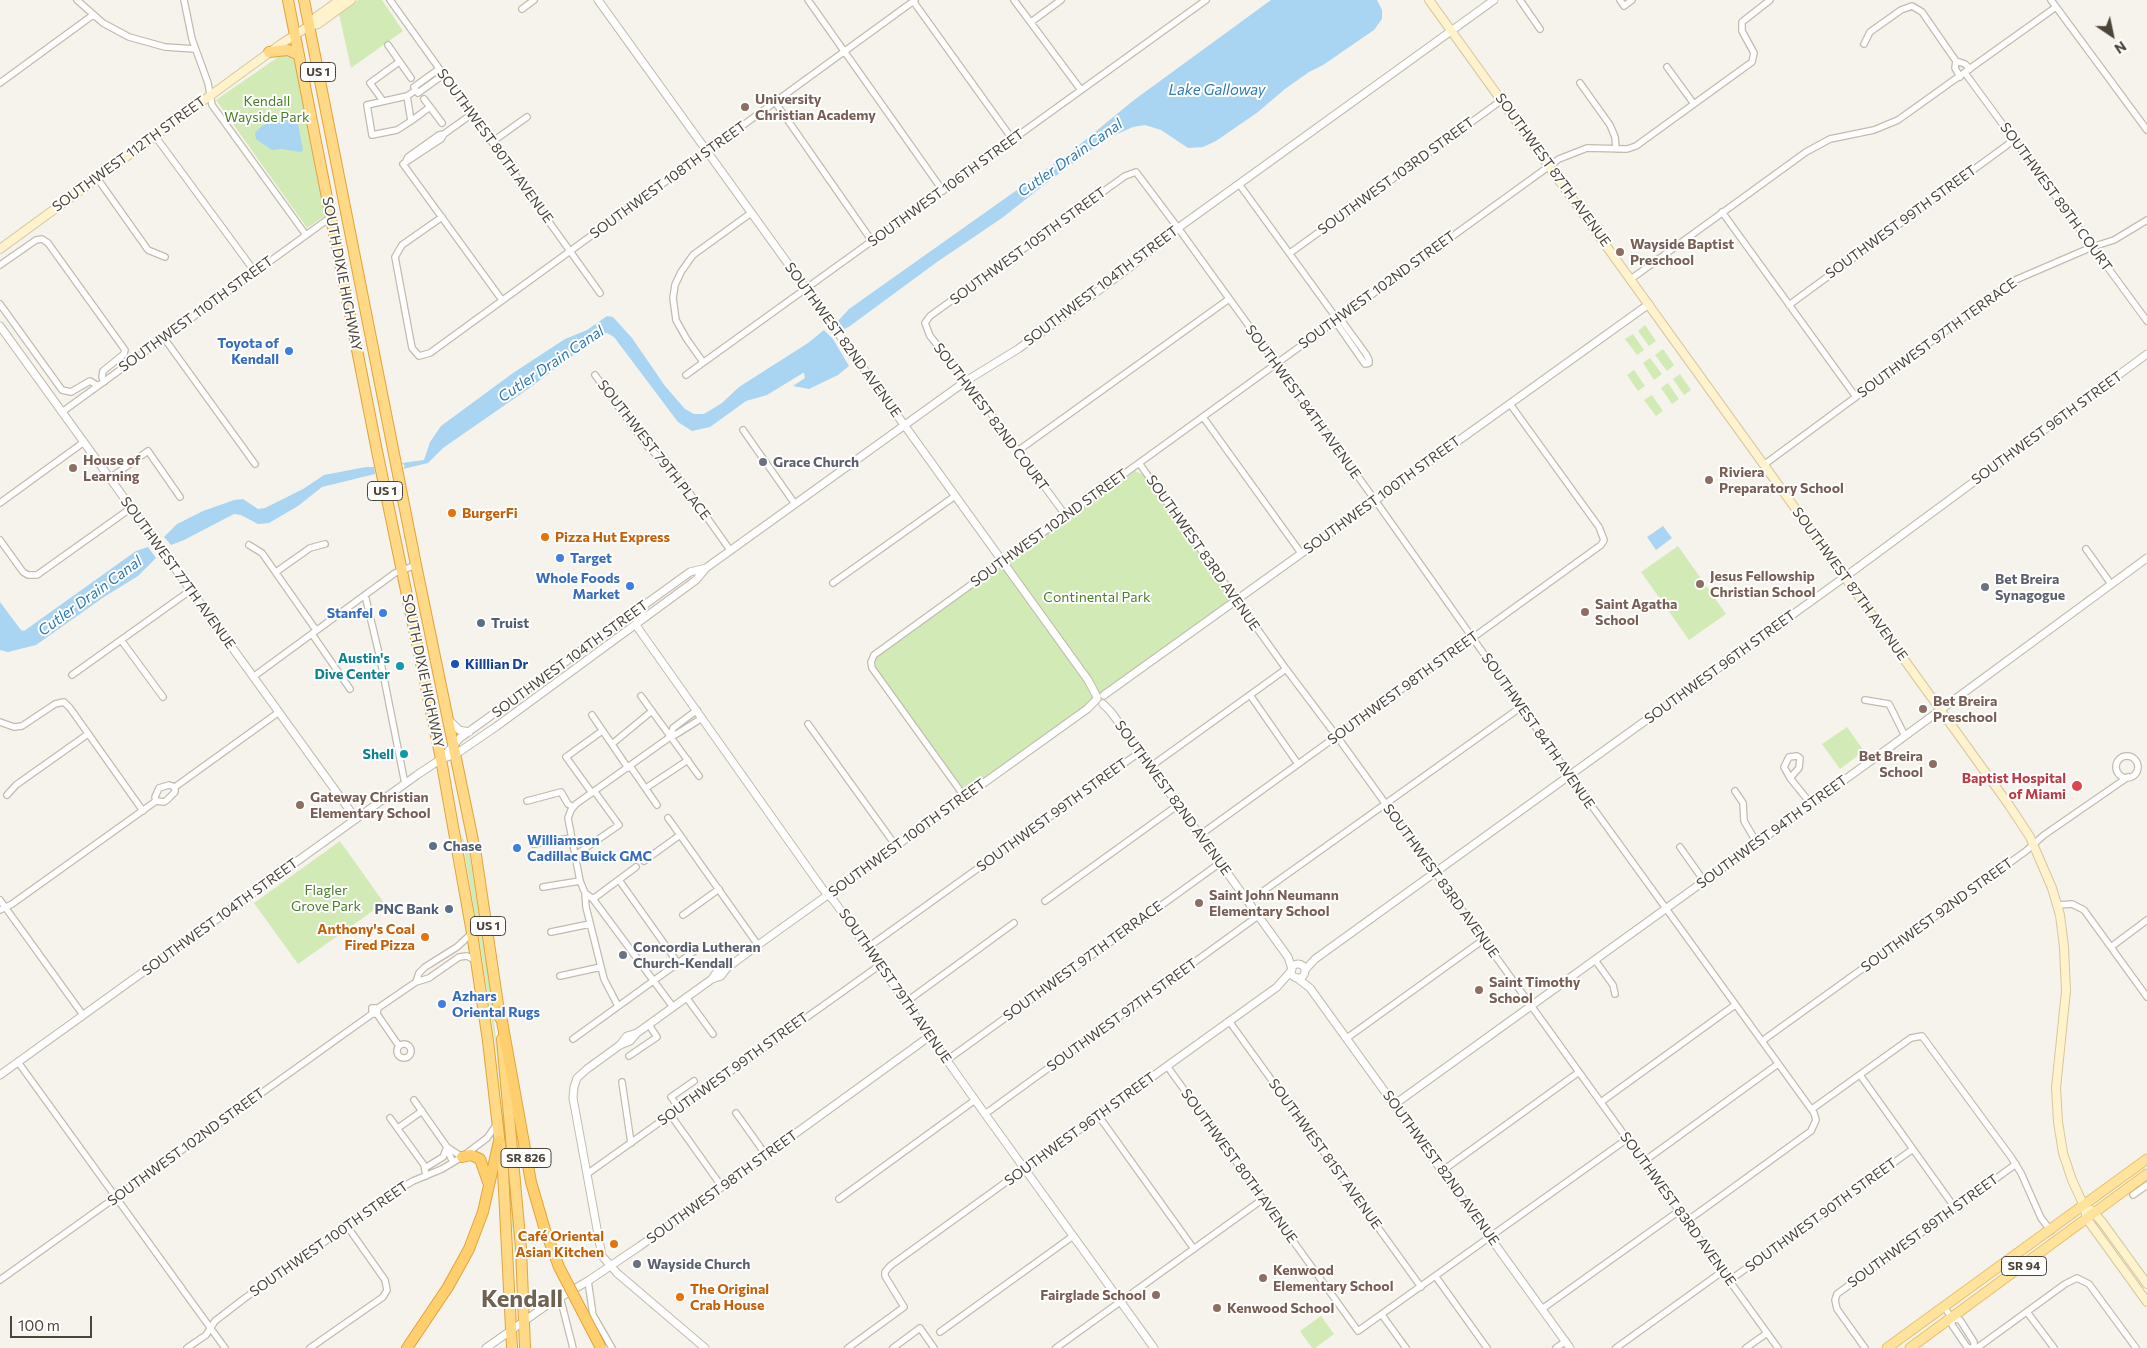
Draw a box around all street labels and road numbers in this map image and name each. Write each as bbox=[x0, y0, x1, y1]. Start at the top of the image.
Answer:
road number: US 1 bbox=[300, 62, 336, 82]
street label: SOUTHWEST 80TH AVENUE bbox=[433, 66, 557, 226]
street label: SOUTHWEST 87TH AVENUE bbox=[1492, 90, 1614, 250]
street label: SOUTHWEST 112TH STREET bbox=[49, 93, 209, 215]
street label: SOUTHWEST 103RD STREET bbox=[1315, 114, 1477, 238]
street label: SOUTHWEST 108TH STREET bbox=[587, 118, 749, 242]
street label: SOUTHWEST 89TH COURT bbox=[1996, 119, 2116, 275]
street label: SOUTHWEST 106TH STREET bbox=[865, 126, 1027, 250]
street label: SOUTHWEST 99TH STREET bbox=[1822, 162, 1980, 282]
street label: SOUTHWEST 105TH STREET bbox=[947, 184, 1109, 308]
street label: SOUTH DIXIE HIGHWAY bbox=[319, 196, 365, 352]
street label: SOUTHWEST 104TH STREET bbox=[1021, 223, 1181, 349]
street label: SOUTHWEST 102ND STREET bbox=[1295, 227, 1459, 353]
street label: SOUTHWEST 110TH STREET bbox=[116, 252, 276, 376]
street label: SOUTHWEST 82ND AVENUE bbox=[781, 259, 905, 421]
street label: SOUTHWEST 97TH TERRACE bbox=[1854, 275, 2020, 401]
street label: SOUTHWEST 84TH AVENUE bbox=[1242, 322, 1364, 482]
street label: SOUTHWEST 82ND COURT bbox=[930, 340, 1052, 494]
street label: SOUTHWEST 96TH STREET bbox=[1968, 368, 2126, 488]
street label: SOUTHWEST 79TH PLACE bbox=[594, 377, 714, 523]
street label: SOUTHWEST 100TH STREET bbox=[1300, 432, 1464, 558]
street label: SOUTHWEST 102ND STREET bbox=[967, 465, 1131, 591]
street label: SOUTHWEST 83RD AVENUE bbox=[1143, 472, 1263, 634]
road number: US 1 bbox=[368, 482, 402, 501]
street label: SOUTHWEST 77TH AVENUE bbox=[117, 494, 239, 652]
street label: SOUTHWEST 87TH AVENUE bbox=[1789, 504, 1911, 664]
street label: SOUTH DIXIE HIGHWAY bbox=[399, 593, 447, 749]
street label: SOUTHWEST 104TH STREET bbox=[489, 597, 651, 721]
street label: SOUTHWEST 96TH STREET bbox=[1641, 607, 1799, 727]
street label: SOUTHWEST 98TH STREET bbox=[1324, 628, 1482, 748]
street label: SOUTHWEST 84TH AVENUE bbox=[1478, 650, 1598, 812]
street label: SOUTHWEST 82ND AVENUE bbox=[1111, 717, 1235, 879]
street label: SOUTHWEST 99TH STREET bbox=[973, 755, 1131, 875]
street label: SOUTHWEST 94TH STREET bbox=[1693, 772, 1851, 892]
street label: SOUTHWEST 100TH STREET bbox=[825, 775, 989, 901]
street label: SOUTHWEST 83RD AVENUE bbox=[1380, 801, 1502, 961]
street label: SOUTHWEST 92ND STREET bbox=[1858, 854, 2016, 976]
street label: SOUTHWEST 104TH STREET bbox=[139, 855, 301, 979]
street label: SOUTHWEST 97TH TERRACE bbox=[1000, 898, 1166, 1024]
street label: SOUTHWEST 79TH AVENUE bbox=[835, 905, 955, 1067]
road number: US 1 bbox=[470, 916, 506, 936]
street label: SOUTHWEST 97TH STREET bbox=[1044, 955, 1200, 1075]
street label: SOUTHWEST 99TH STREET bbox=[654, 1009, 812, 1129]
street label: SOUTHWEST 96TH STREET bbox=[1001, 1069, 1159, 1189]
street label: SOUTHWEST 81ST AVENUE bbox=[1265, 1076, 1385, 1232]
street label: SOUTHWEST 102ND STREET bbox=[104, 1084, 268, 1210]
street label: SOUTHWEST 80TH AVENUE bbox=[1177, 1086, 1301, 1246]
street label: SOUTHWEST 82ND AVENUE bbox=[1379, 1087, 1503, 1249]
street label: SOUTHWEST 98TH STREET bbox=[643, 1127, 801, 1247]
street label: SOUTHWEST 83RD AVENUE bbox=[1617, 1129, 1739, 1289]
road number: SR 826 bbox=[501, 1148, 551, 1168]
street label: SOUTHWEST 90TH STREET bbox=[1742, 1154, 1900, 1276]
street label: SOUTHWEST 89TH STREET bbox=[1844, 1171, 2002, 1291]
street label: SOUTHWEST 100TH STREET bbox=[247, 1178, 411, 1300]
road number: SR 94 bbox=[2002, 1256, 2046, 1276]

